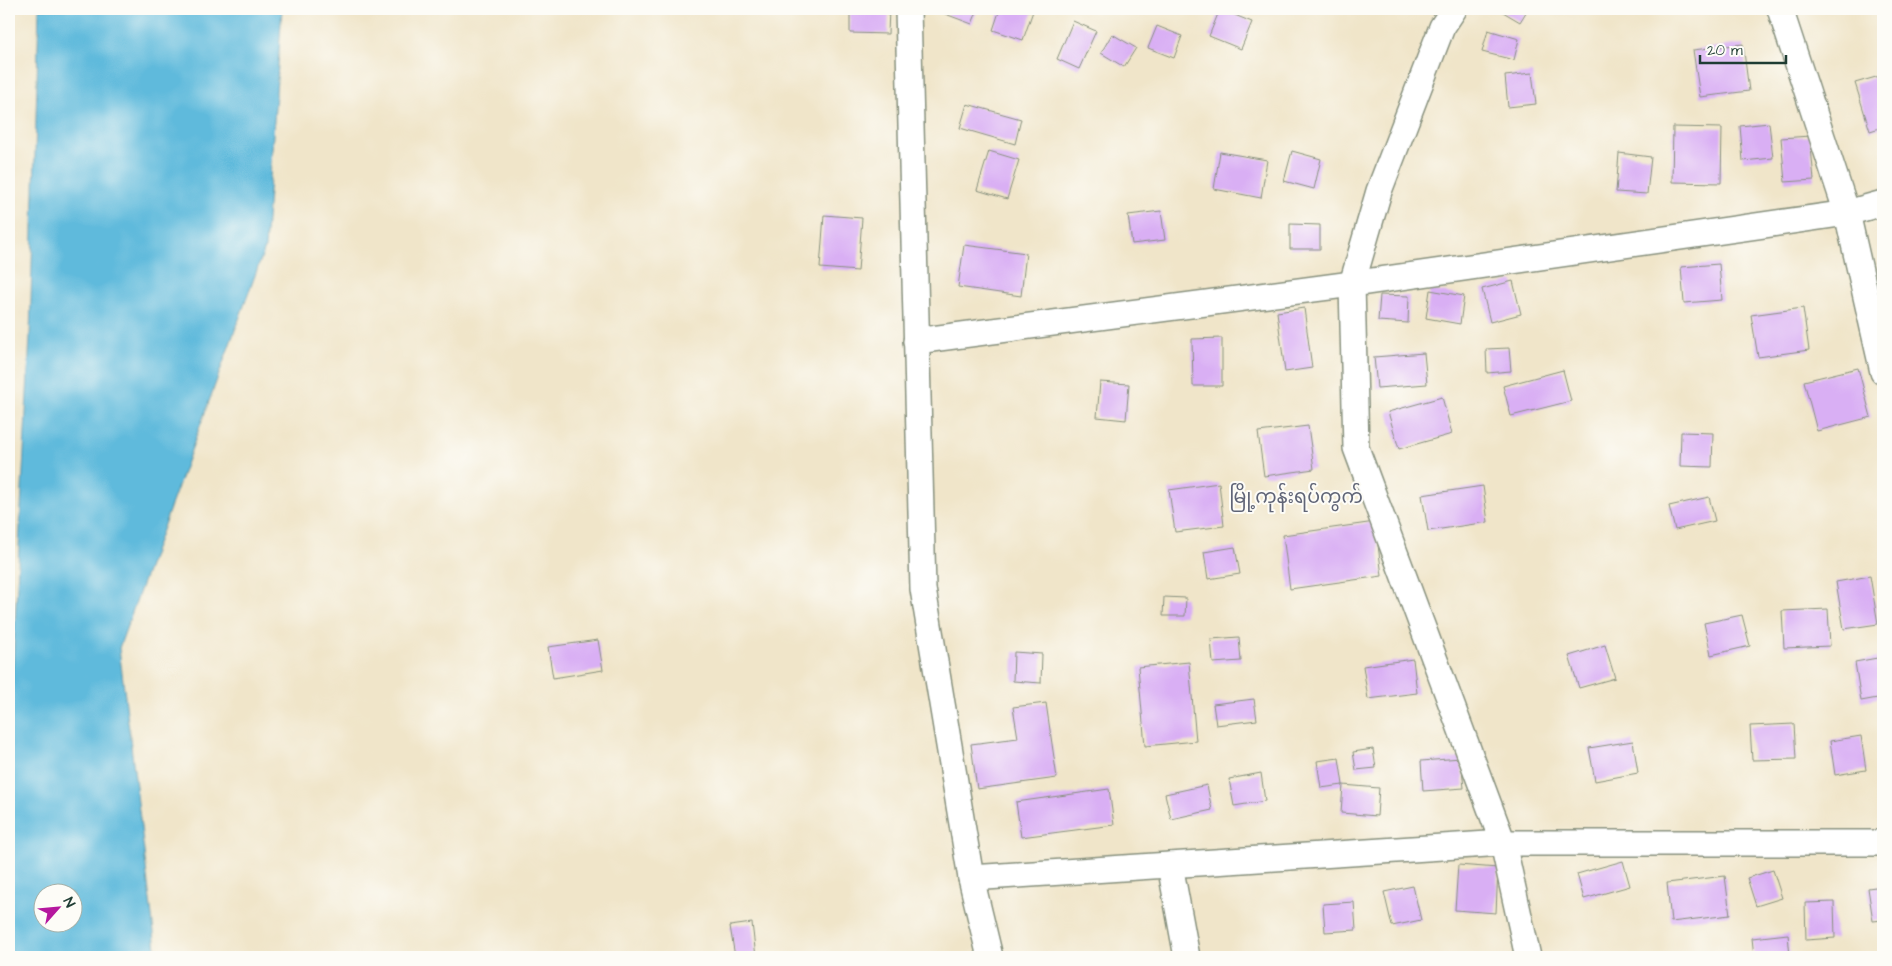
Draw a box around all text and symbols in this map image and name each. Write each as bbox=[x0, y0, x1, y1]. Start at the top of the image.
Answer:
scale bar bbox=[1700, 32, 1786, 64]
text: 20 m bbox=[1707, 40, 1743, 61]
district label: မြို့ကုန်းရပ်ကွက် bbox=[1229, 482, 1363, 513]
north arrow bbox=[32, 884, 82, 934]
text: N bbox=[58, 894, 80, 911]

